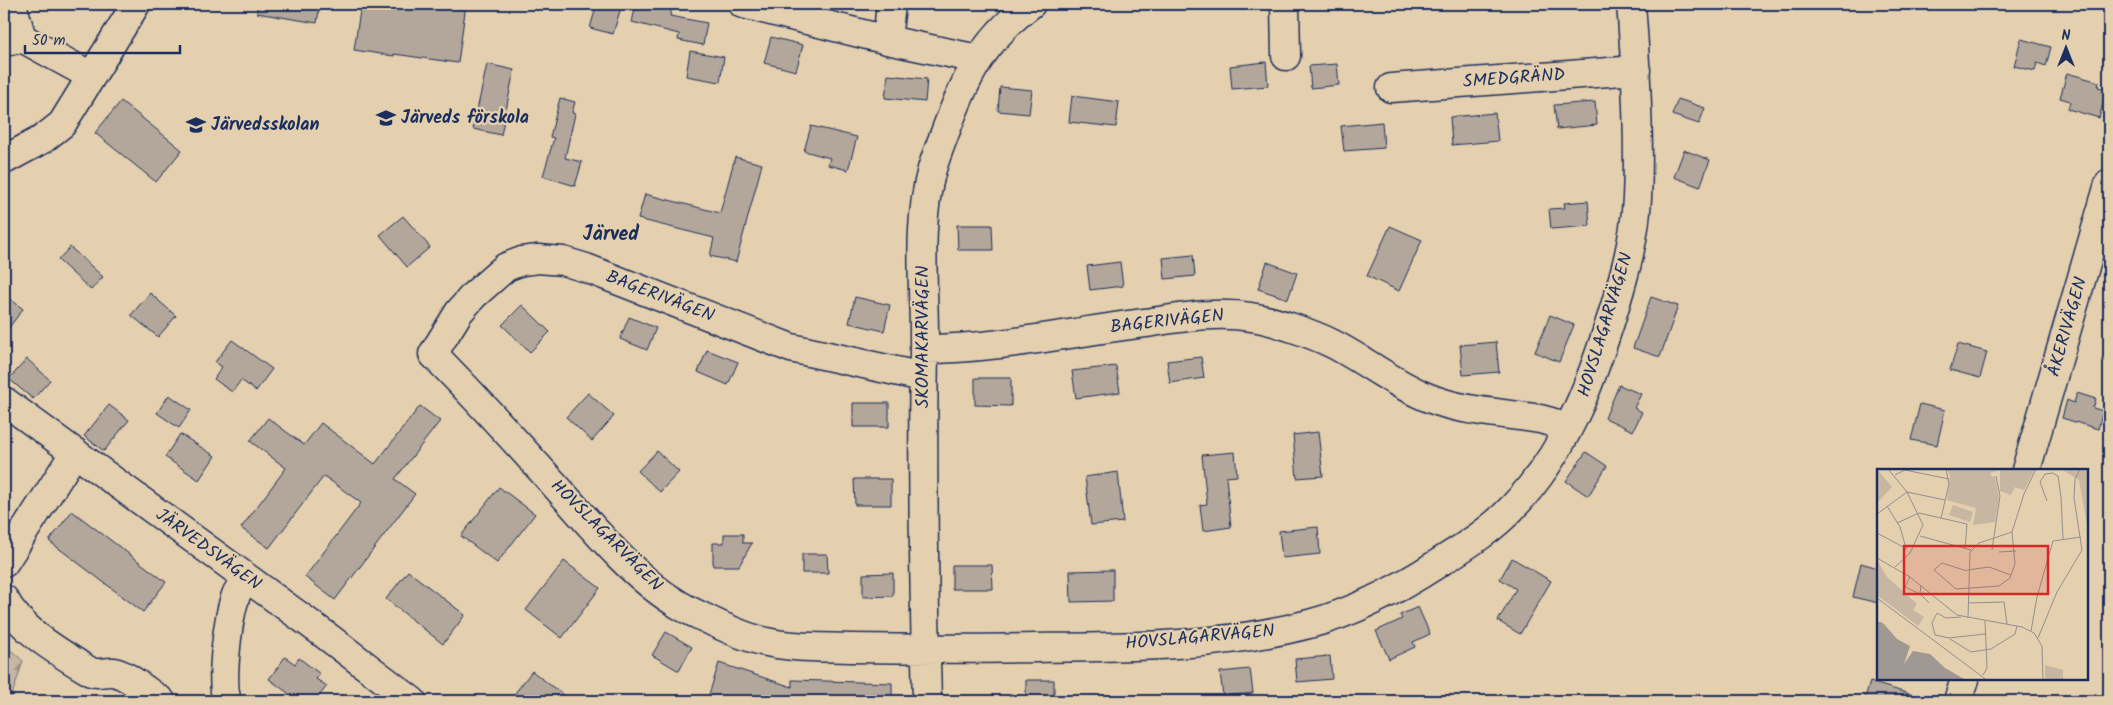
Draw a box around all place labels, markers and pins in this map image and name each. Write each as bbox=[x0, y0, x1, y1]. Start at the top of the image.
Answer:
place label: Järveds förskola bbox=[401, 104, 529, 133]
school or university icon: Järveds förskola bbox=[375, 107, 397, 129]
place label: Järvedsskolan bbox=[211, 111, 320, 140]
school or university icon: Järvedsskolan bbox=[185, 114, 207, 136]

